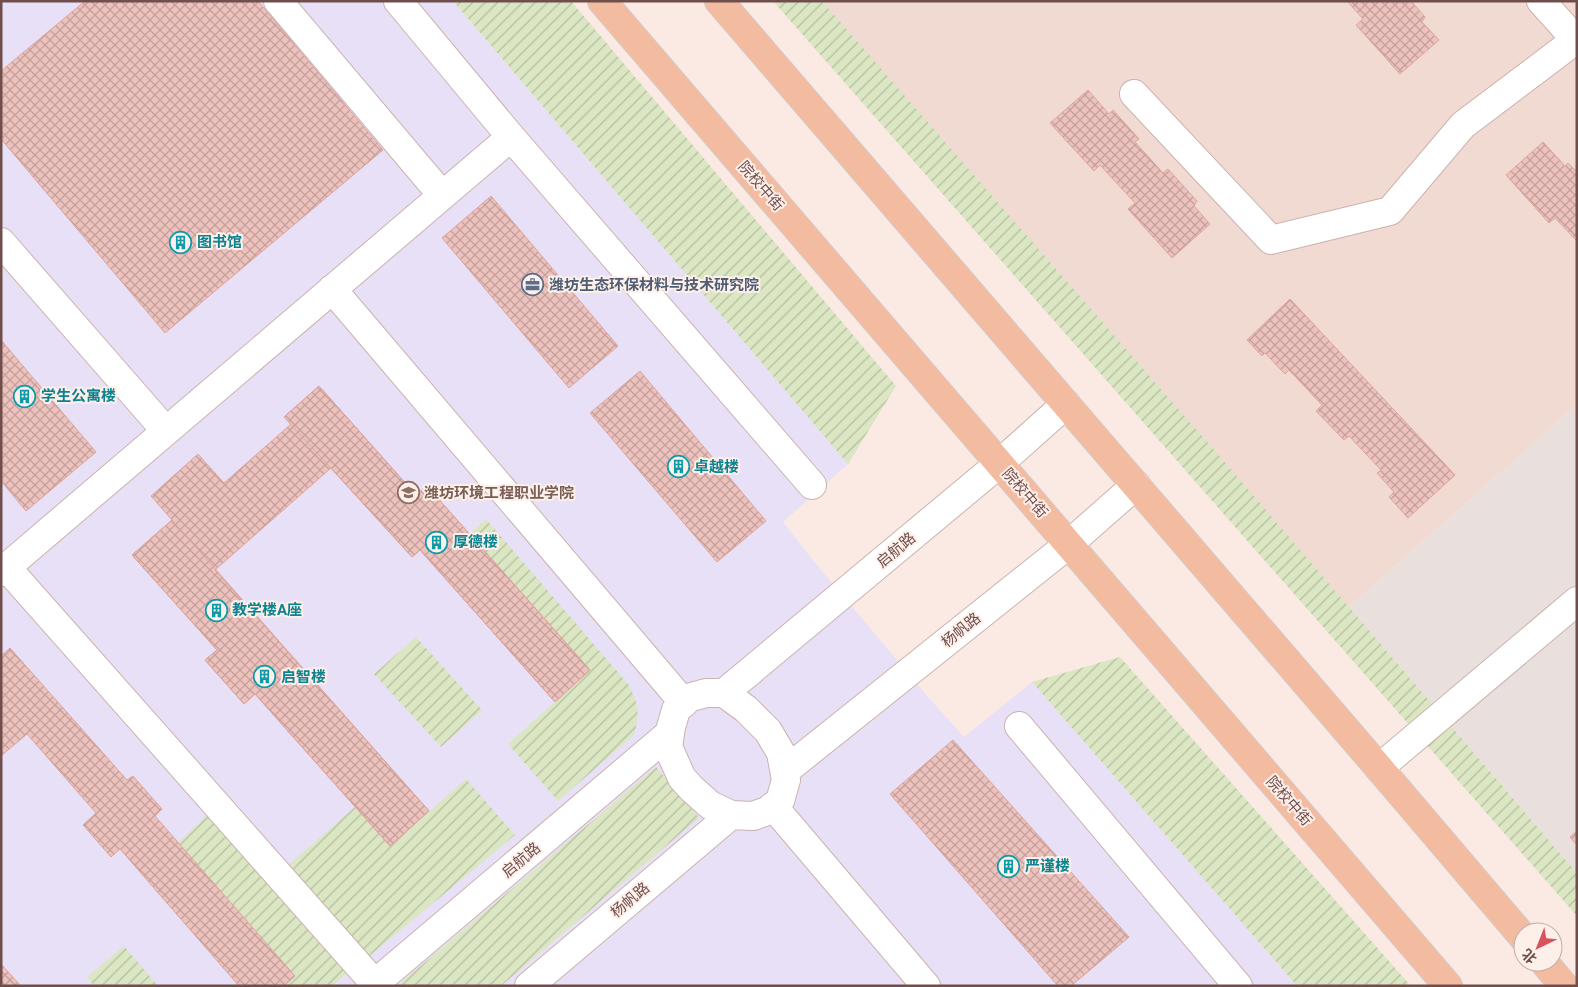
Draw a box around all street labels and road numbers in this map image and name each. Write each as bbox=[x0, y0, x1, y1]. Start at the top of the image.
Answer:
street label: 院校中街 bbox=[735, 157, 787, 215]
street label: 院校中街 bbox=[999, 464, 1051, 522]
street label: 启航路 bbox=[873, 529, 919, 571]
street label: 杨帆路 bbox=[938, 609, 984, 651]
street label: 院校中街 bbox=[1263, 772, 1315, 830]
street label: 启航路 bbox=[498, 839, 544, 881]
street label: 杨帆路 bbox=[607, 879, 653, 921]

